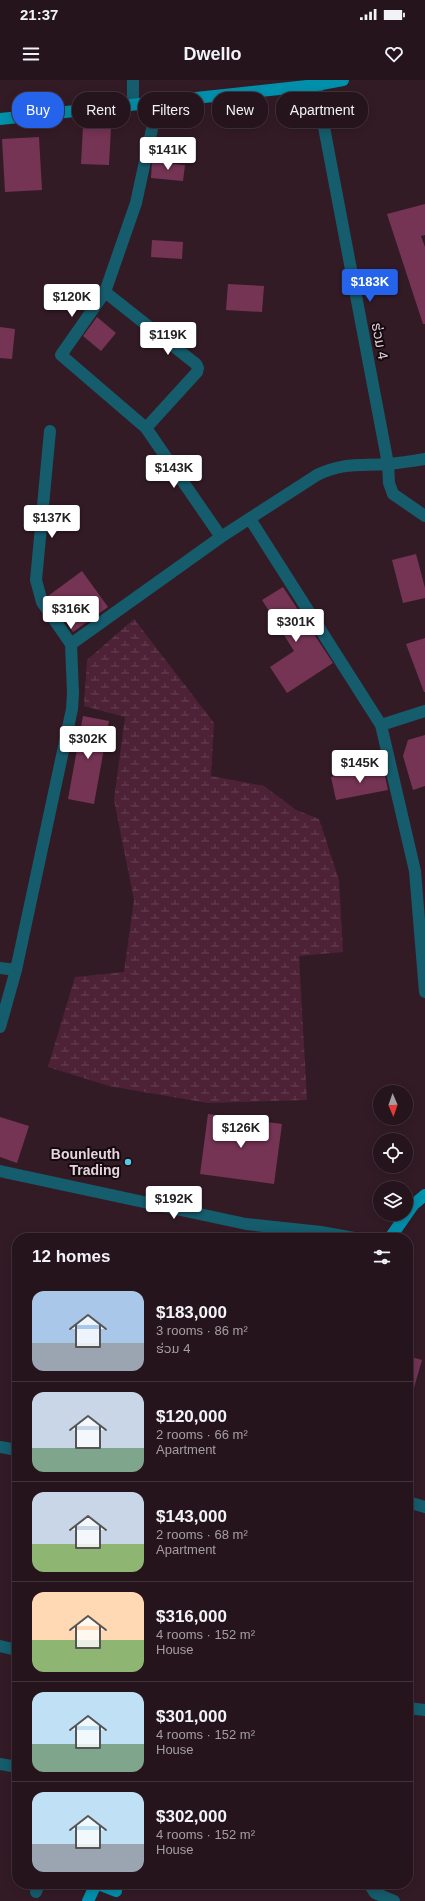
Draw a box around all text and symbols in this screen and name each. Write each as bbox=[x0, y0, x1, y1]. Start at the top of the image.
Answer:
text: 21:37 bbox=[20, 6, 58, 23]
icon: menu bbox=[20, 43, 42, 65]
icon: heart bbox=[383, 43, 405, 65]
text: Dwello bbox=[183, 44, 242, 64]
chip: Buy bbox=[12, 92, 64, 128]
chip: Rent bbox=[72, 92, 130, 128]
chip: Filters bbox=[138, 92, 204, 128]
chip: New bbox=[212, 92, 268, 128]
chip: Apartment bbox=[276, 92, 368, 128]
pin: $141K bbox=[140, 137, 196, 171]
text: $141K bbox=[149, 142, 187, 157]
pin: $183K bbox=[342, 269, 398, 303]
text: $183K bbox=[351, 274, 389, 289]
pin: $120K bbox=[44, 284, 100, 318]
text: $120K bbox=[53, 289, 91, 304]
street label: ຮ່ວມ 4 bbox=[369, 321, 391, 361]
pin: $119K bbox=[140, 322, 196, 356]
text: $119K bbox=[149, 327, 187, 342]
pin: $143K bbox=[146, 455, 202, 489]
text: $143K bbox=[155, 460, 193, 475]
pin: $137K bbox=[24, 505, 80, 539]
text: $137K bbox=[33, 510, 71, 525]
pin: $316K bbox=[43, 596, 99, 630]
text: $316K bbox=[52, 601, 90, 616]
pin: $301K bbox=[268, 609, 324, 643]
text: $301K bbox=[277, 614, 315, 629]
pin: $302K bbox=[60, 726, 116, 760]
text: $302K bbox=[69, 731, 107, 746]
pin: $145K bbox=[332, 750, 388, 784]
text: $145K bbox=[341, 755, 379, 770]
north arrow bbox=[373, 1085, 413, 1125]
map controls bbox=[373, 1085, 413, 1221]
pin: $126K bbox=[213, 1115, 269, 1149]
text: $126K bbox=[222, 1120, 260, 1135]
button: locate bbox=[373, 1133, 413, 1173]
place label: Bounleuth Trading bbox=[51, 1146, 120, 1178]
marker: Bounleuth Trading bbox=[123, 1157, 133, 1167]
button: layers bbox=[373, 1181, 413, 1221]
pin: $192K bbox=[146, 1186, 202, 1220]
text: $192K bbox=[155, 1191, 193, 1206]
icon: filters bbox=[371, 1246, 393, 1268]
text: 12 homes bbox=[32, 1247, 110, 1266]
text: $183,000 bbox=[156, 1303, 227, 1322]
icon: home bbox=[64, 1307, 112, 1355]
text: 3 rooms · 86 m² bbox=[156, 1323, 248, 1338]
text: ຮ່ວມ 4 bbox=[156, 1341, 190, 1356]
text: $120,000 bbox=[156, 1407, 227, 1426]
icon: home bbox=[64, 1408, 112, 1456]
text: 2 rooms · 66 m² bbox=[156, 1427, 248, 1442]
text: Apartment bbox=[156, 1442, 216, 1457]
text: $143,000 bbox=[156, 1507, 227, 1526]
icon: home bbox=[64, 1508, 112, 1556]
text: 2 rooms · 68 m² bbox=[156, 1527, 248, 1542]
text: Apartment bbox=[156, 1542, 216, 1557]
text: $316,000 bbox=[156, 1607, 227, 1626]
icon: home bbox=[64, 1608, 112, 1656]
text: 4 rooms · 152 m² bbox=[156, 1627, 255, 1642]
text: House bbox=[156, 1642, 194, 1657]
text: $301,000 bbox=[156, 1707, 227, 1726]
icon: home bbox=[64, 1708, 112, 1756]
text: 4 rooms · 152 m² bbox=[156, 1727, 255, 1742]
text: House bbox=[156, 1742, 194, 1757]
text: $302,000 bbox=[156, 1807, 227, 1826]
icon: home bbox=[64, 1808, 112, 1856]
text: 4 rooms · 152 m² bbox=[156, 1827, 255, 1842]
text: House bbox=[156, 1842, 194, 1857]

